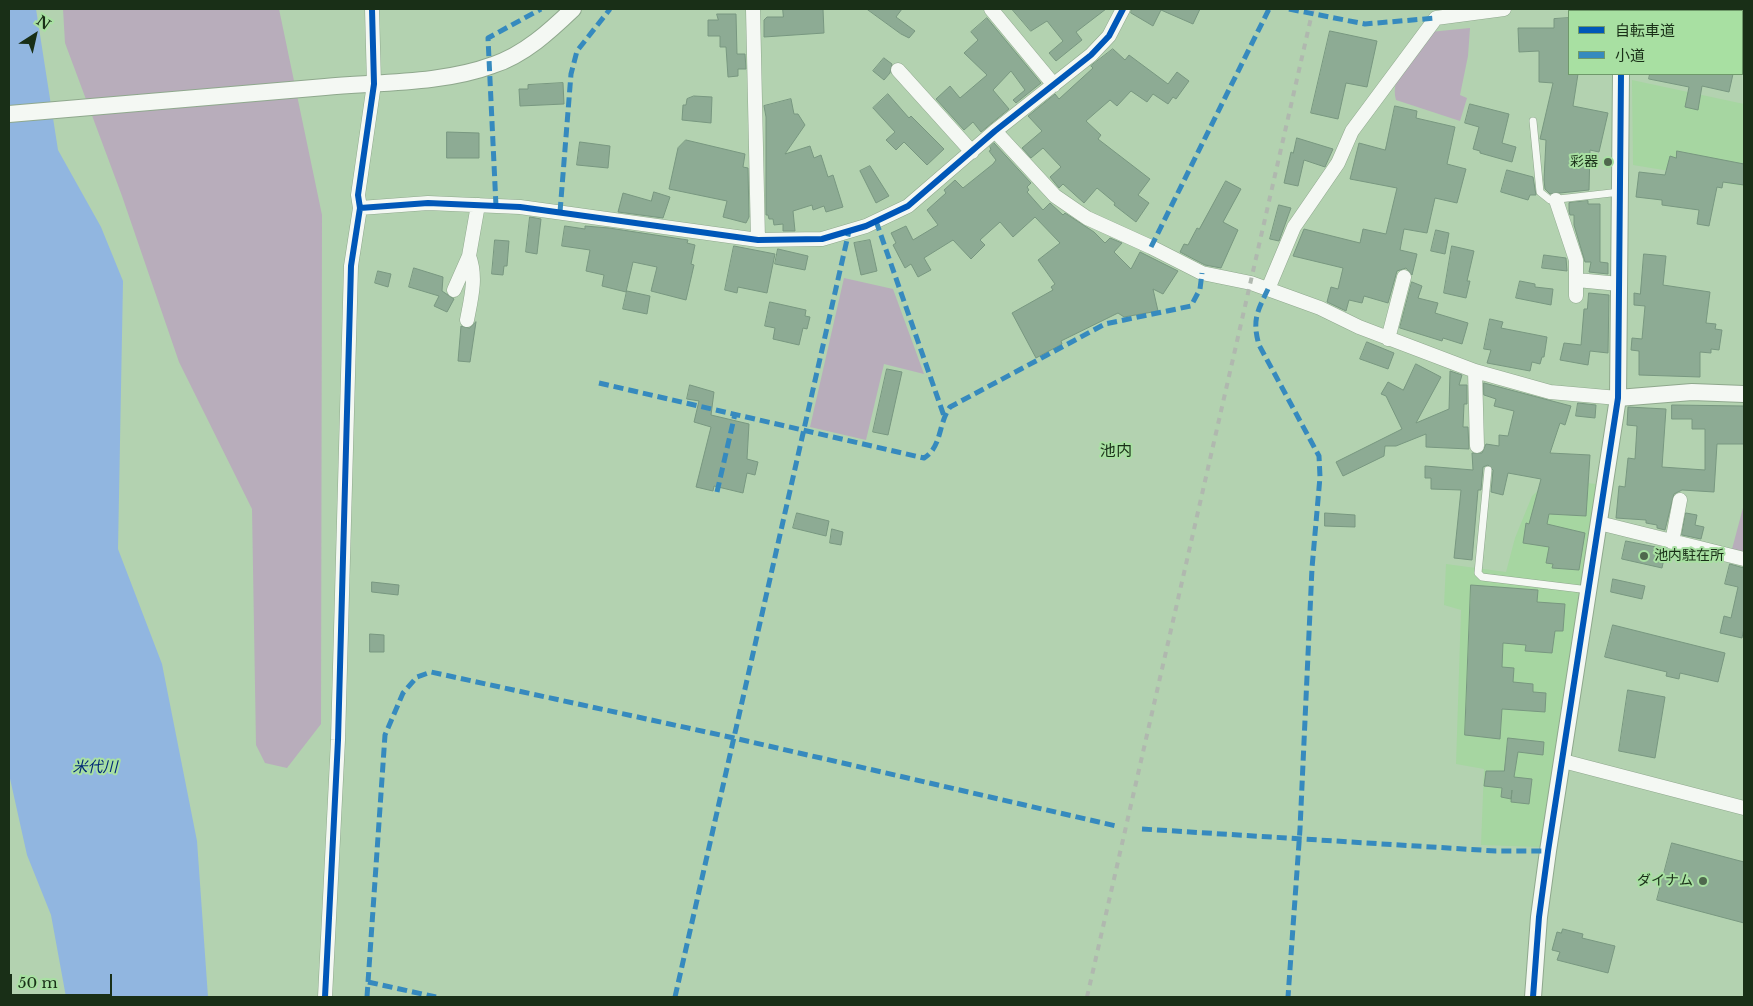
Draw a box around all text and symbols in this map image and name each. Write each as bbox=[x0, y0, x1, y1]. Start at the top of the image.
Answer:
north arrow bbox=[10, 10, 60, 60]
legend bbox=[1568, 10, 1743, 75]
text: N bbox=[33, 12, 54, 34]
text: 自転車道 bbox=[1615, 21, 1675, 40]
text: 小道 bbox=[1615, 46, 1645, 65]
place label: 彩器 bbox=[1570, 154, 1598, 170]
marker: 彩器 bbox=[1602, 156, 1614, 168]
district label: 池内 bbox=[1100, 441, 1132, 461]
place label: 池内駐在所 bbox=[1654, 548, 1724, 564]
marker: 池内駐在所 bbox=[1638, 550, 1650, 562]
water label: 米代川 bbox=[73, 759, 117, 777]
place label: ダイナム bbox=[1637, 873, 1693, 889]
marker: ダイナム bbox=[1697, 875, 1709, 887]
scale bar bbox=[12, 964, 115, 996]
text: 50 m bbox=[18, 973, 58, 992]

